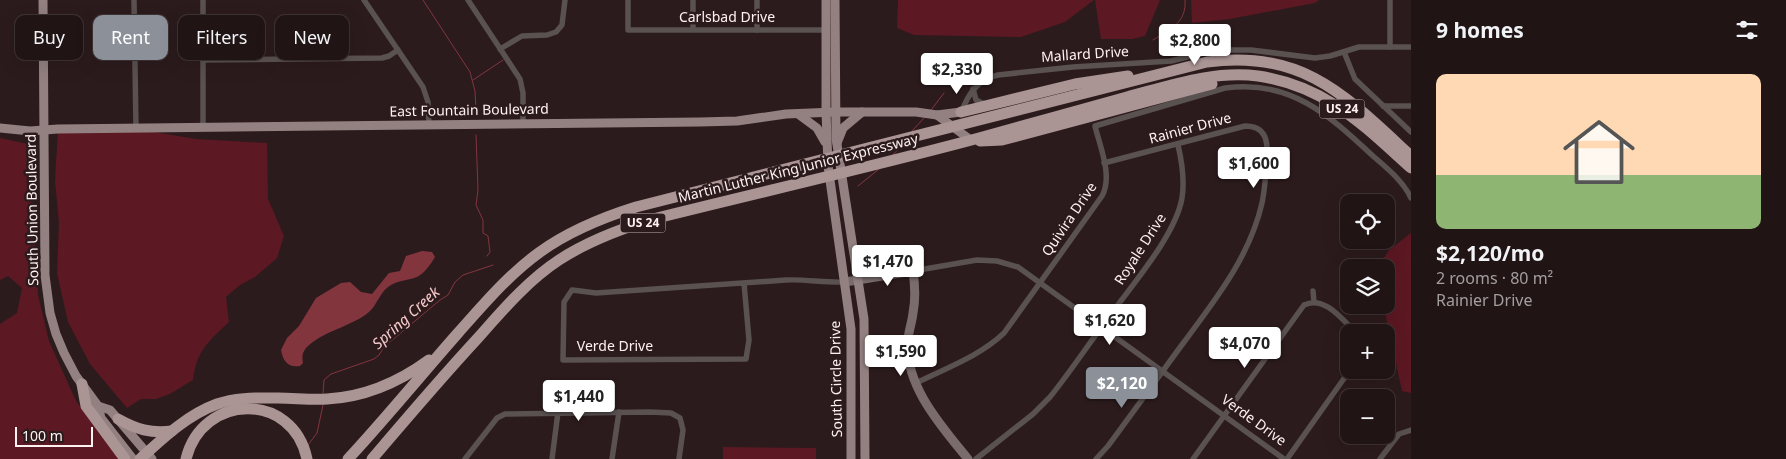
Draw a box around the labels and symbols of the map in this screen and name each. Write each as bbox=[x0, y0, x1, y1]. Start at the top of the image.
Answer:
street label: Carlsbad Drive bbox=[679, 7, 775, 26]
pin: $2,800 bbox=[1154, 23, 1236, 66]
street label: Mallard Drive bbox=[1040, 41, 1130, 66]
pin: $2,330 bbox=[916, 52, 998, 95]
street label: East Fountain Boulevard bbox=[389, 99, 549, 120]
road number: US 24 bbox=[1320, 100, 1364, 118]
street label: Rainier Drive bbox=[1147, 107, 1233, 148]
street label: Martin Luther King Junior Expressway bbox=[676, 128, 921, 207]
street label: South Union Boulevard bbox=[21, 134, 42, 286]
pin: $1,600 bbox=[1213, 146, 1295, 189]
street label: Quivira Drive bbox=[1037, 178, 1100, 259]
street label: Royale Drive bbox=[1109, 209, 1170, 288]
road number: US 24 bbox=[620, 214, 666, 232]
pin: $1,470 bbox=[847, 244, 929, 287]
water label: Spring Creek bbox=[367, 281, 444, 353]
pin: $1,620 bbox=[1069, 304, 1151, 346]
street label: South Circle Drive bbox=[825, 320, 846, 437]
pin: $4,070 bbox=[1204, 326, 1286, 369]
pin: $1,590 bbox=[860, 334, 942, 377]
street label: Verde Drive bbox=[577, 336, 653, 355]
pin: $2,120 bbox=[1081, 366, 1163, 409]
pin: $1,440 bbox=[538, 380, 620, 422]
street label: Verde Drive bbox=[1218, 389, 1291, 450]
scale bar bbox=[15, 424, 92, 447]

